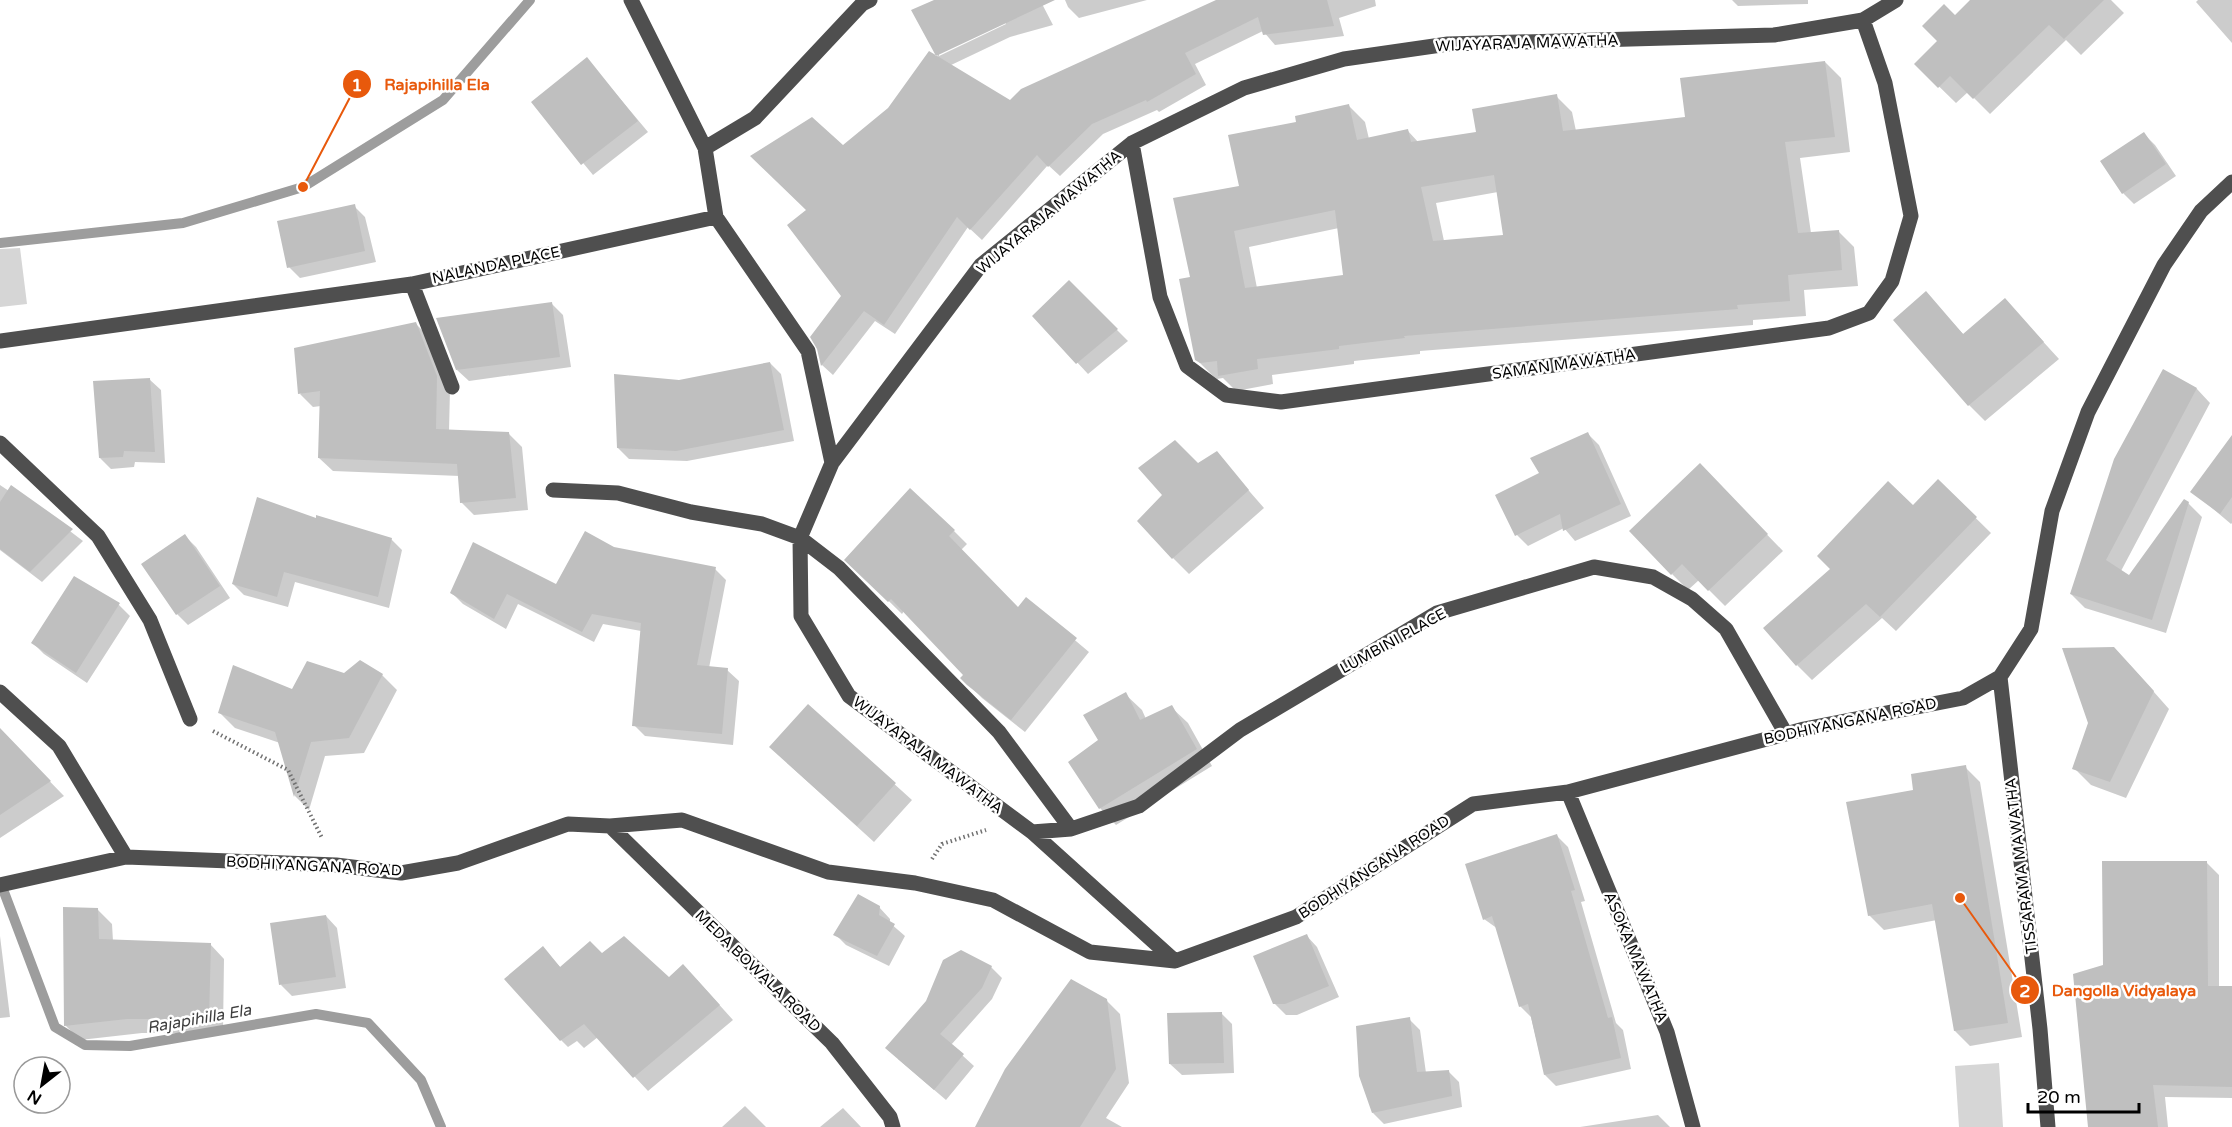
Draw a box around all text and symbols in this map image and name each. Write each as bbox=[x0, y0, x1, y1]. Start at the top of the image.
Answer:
street label: WIJAYARAJA MAWATHA bbox=[1435, 31, 1619, 55]
callout: Rajapihilla Ela bbox=[342, 67, 502, 101]
text: 1 bbox=[351, 74, 363, 96]
text: Rajapihilla Ela bbox=[384, 75, 490, 95]
street label: WIJAYARAJA MAWATHA bbox=[973, 146, 1125, 278]
street label: NALANDA PLACE bbox=[430, 243, 562, 287]
street label: SAMAN MAWATHA bbox=[1491, 345, 1637, 383]
street label: LUMBINI PLACE bbox=[1337, 604, 1449, 678]
street label: WIJAYARAJA MAWATHA bbox=[849, 693, 1007, 817]
street label: BODHIYANGANA ROAD bbox=[1762, 694, 1938, 748]
street label: TISSARAMA MAWATHA bbox=[2001, 777, 2041, 955]
street label: BODHIYANGANA ROAD bbox=[1295, 811, 1453, 923]
street label: BODHIYANGANA ROAD bbox=[226, 852, 402, 880]
street label: ASOKA MAWATHA bbox=[1600, 889, 1672, 1025]
street label: MEDA BOWALA ROAD bbox=[691, 906, 825, 1036]
callout: Dangolla Vidyalaya bbox=[2010, 973, 2208, 1007]
text: 2 bbox=[2019, 980, 2031, 1002]
text: Dangolla Vidyalaya bbox=[2052, 981, 2196, 1001]
water label: Rajapihilla Ela bbox=[145, 1000, 254, 1038]
north arrow bbox=[12, 1055, 72, 1115]
scale bar bbox=[2028, 1076, 2139, 1114]
text: N bbox=[24, 1085, 45, 1109]
text: 20 m bbox=[2037, 1086, 2081, 1108]

